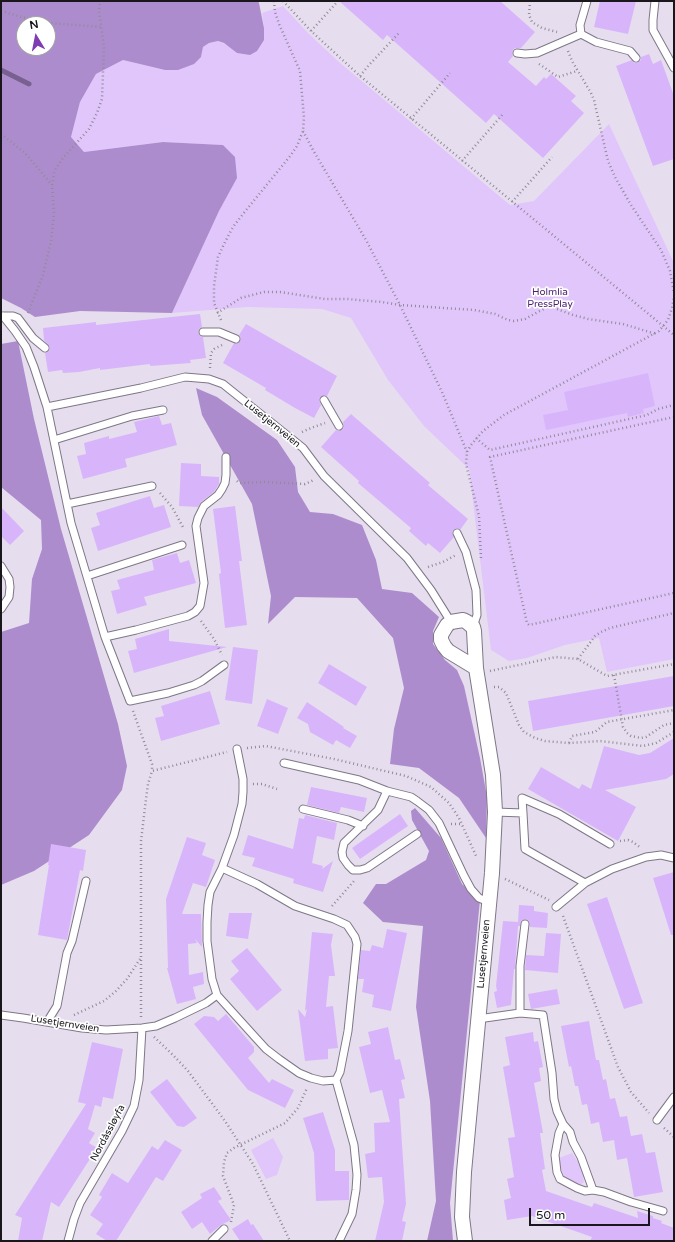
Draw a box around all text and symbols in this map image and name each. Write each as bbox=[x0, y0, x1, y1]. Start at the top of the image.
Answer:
north arrow bbox=[16, 16, 56, 56]
text: N bbox=[29, 18, 39, 32]
park label: Holmlia PressPlay bbox=[527, 286, 573, 310]
street label: Lusetjernveien bbox=[241, 398, 303, 450]
street label: Lusetjernveien bbox=[475, 919, 493, 989]
street label: Lusetjernveien bbox=[30, 1013, 100, 1035]
street label: Nordåssløyfa bbox=[88, 1103, 128, 1163]
scale bar bbox=[531, 1200, 652, 1226]
text: 50 m bbox=[536, 1208, 565, 1222]

